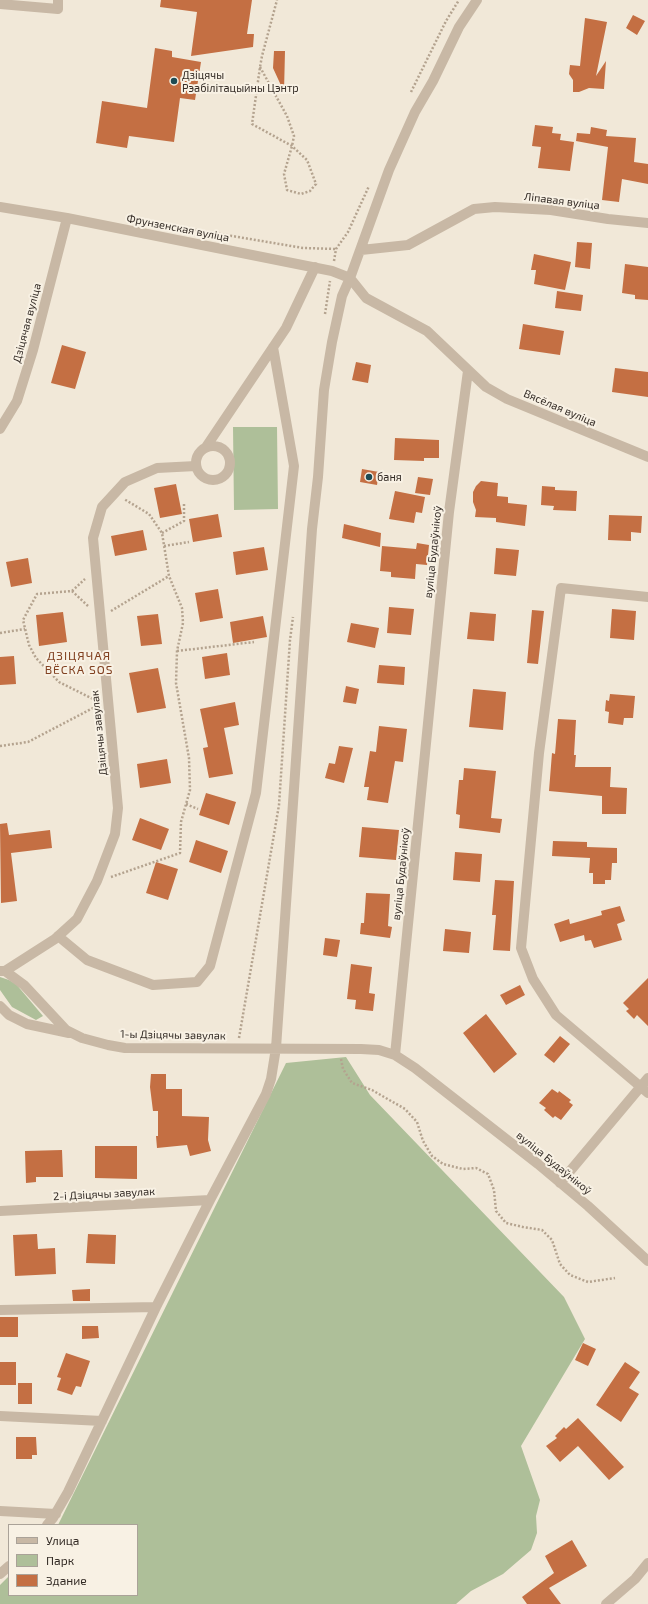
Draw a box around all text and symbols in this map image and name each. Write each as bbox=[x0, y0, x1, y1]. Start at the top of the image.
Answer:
place label: Дзіцячы Рэабілітацыйны Цэнтр bbox=[182, 68, 299, 94]
marker: Дзіцячы Рэабілітацыйны Цэнтр bbox=[169, 76, 179, 86]
street label: Ліпавая вуліца bbox=[523, 190, 601, 212]
street label: Фрунзенская вуліца bbox=[126, 212, 230, 244]
street label: Дзіцячая вуліца bbox=[10, 282, 44, 364]
street label: Вясёлая вуліца bbox=[522, 387, 598, 429]
place label: баня bbox=[377, 470, 402, 484]
marker: баня bbox=[364, 472, 374, 482]
street label: вуліца Будаўнікоў bbox=[422, 505, 444, 599]
district label: ДЗІЦЯЧАЯ ВЁСКА SOS bbox=[45, 649, 113, 677]
street label: Дзіцячы завулак bbox=[88, 690, 110, 776]
street label: вуліца Будаўнікоў bbox=[390, 827, 412, 921]
street label: 1-ы Дзіцячы завулак bbox=[120, 1027, 226, 1043]
street label: вуліца Будаўнікоў bbox=[514, 1129, 594, 1197]
street label: 2-і Дзіцячы завулак bbox=[53, 1185, 155, 1203]
legend bbox=[8, 1524, 138, 1596]
text: Улица bbox=[46, 1533, 79, 1547]
text: Парк bbox=[46, 1553, 74, 1567]
text: Здание bbox=[46, 1573, 87, 1587]

